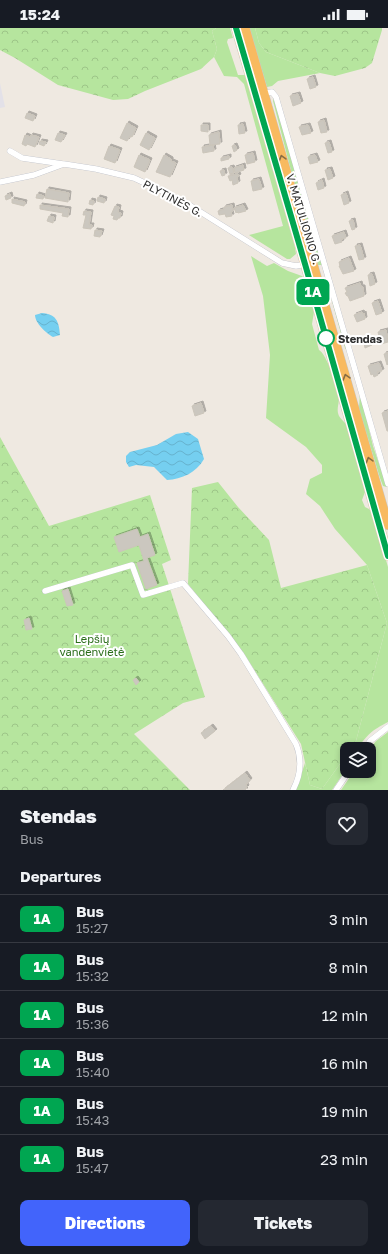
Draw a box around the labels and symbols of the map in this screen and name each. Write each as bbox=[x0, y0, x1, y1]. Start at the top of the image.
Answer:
one-way arrow bbox=[278, 154, 287, 161]
street label: V. MATULIONIO G. bbox=[284, 172, 324, 266]
street label: PLYTINĖS G. bbox=[141, 177, 205, 219]
line badge: 1A bbox=[295, 279, 331, 305]
marker: Stendas bbox=[317, 329, 335, 347]
place label: Stendas bbox=[338, 332, 382, 345]
one-way arrow bbox=[342, 374, 350, 381]
one-way arrow bbox=[365, 457, 374, 464]
park label: Lepšių vandenvietė bbox=[60, 632, 124, 658]

